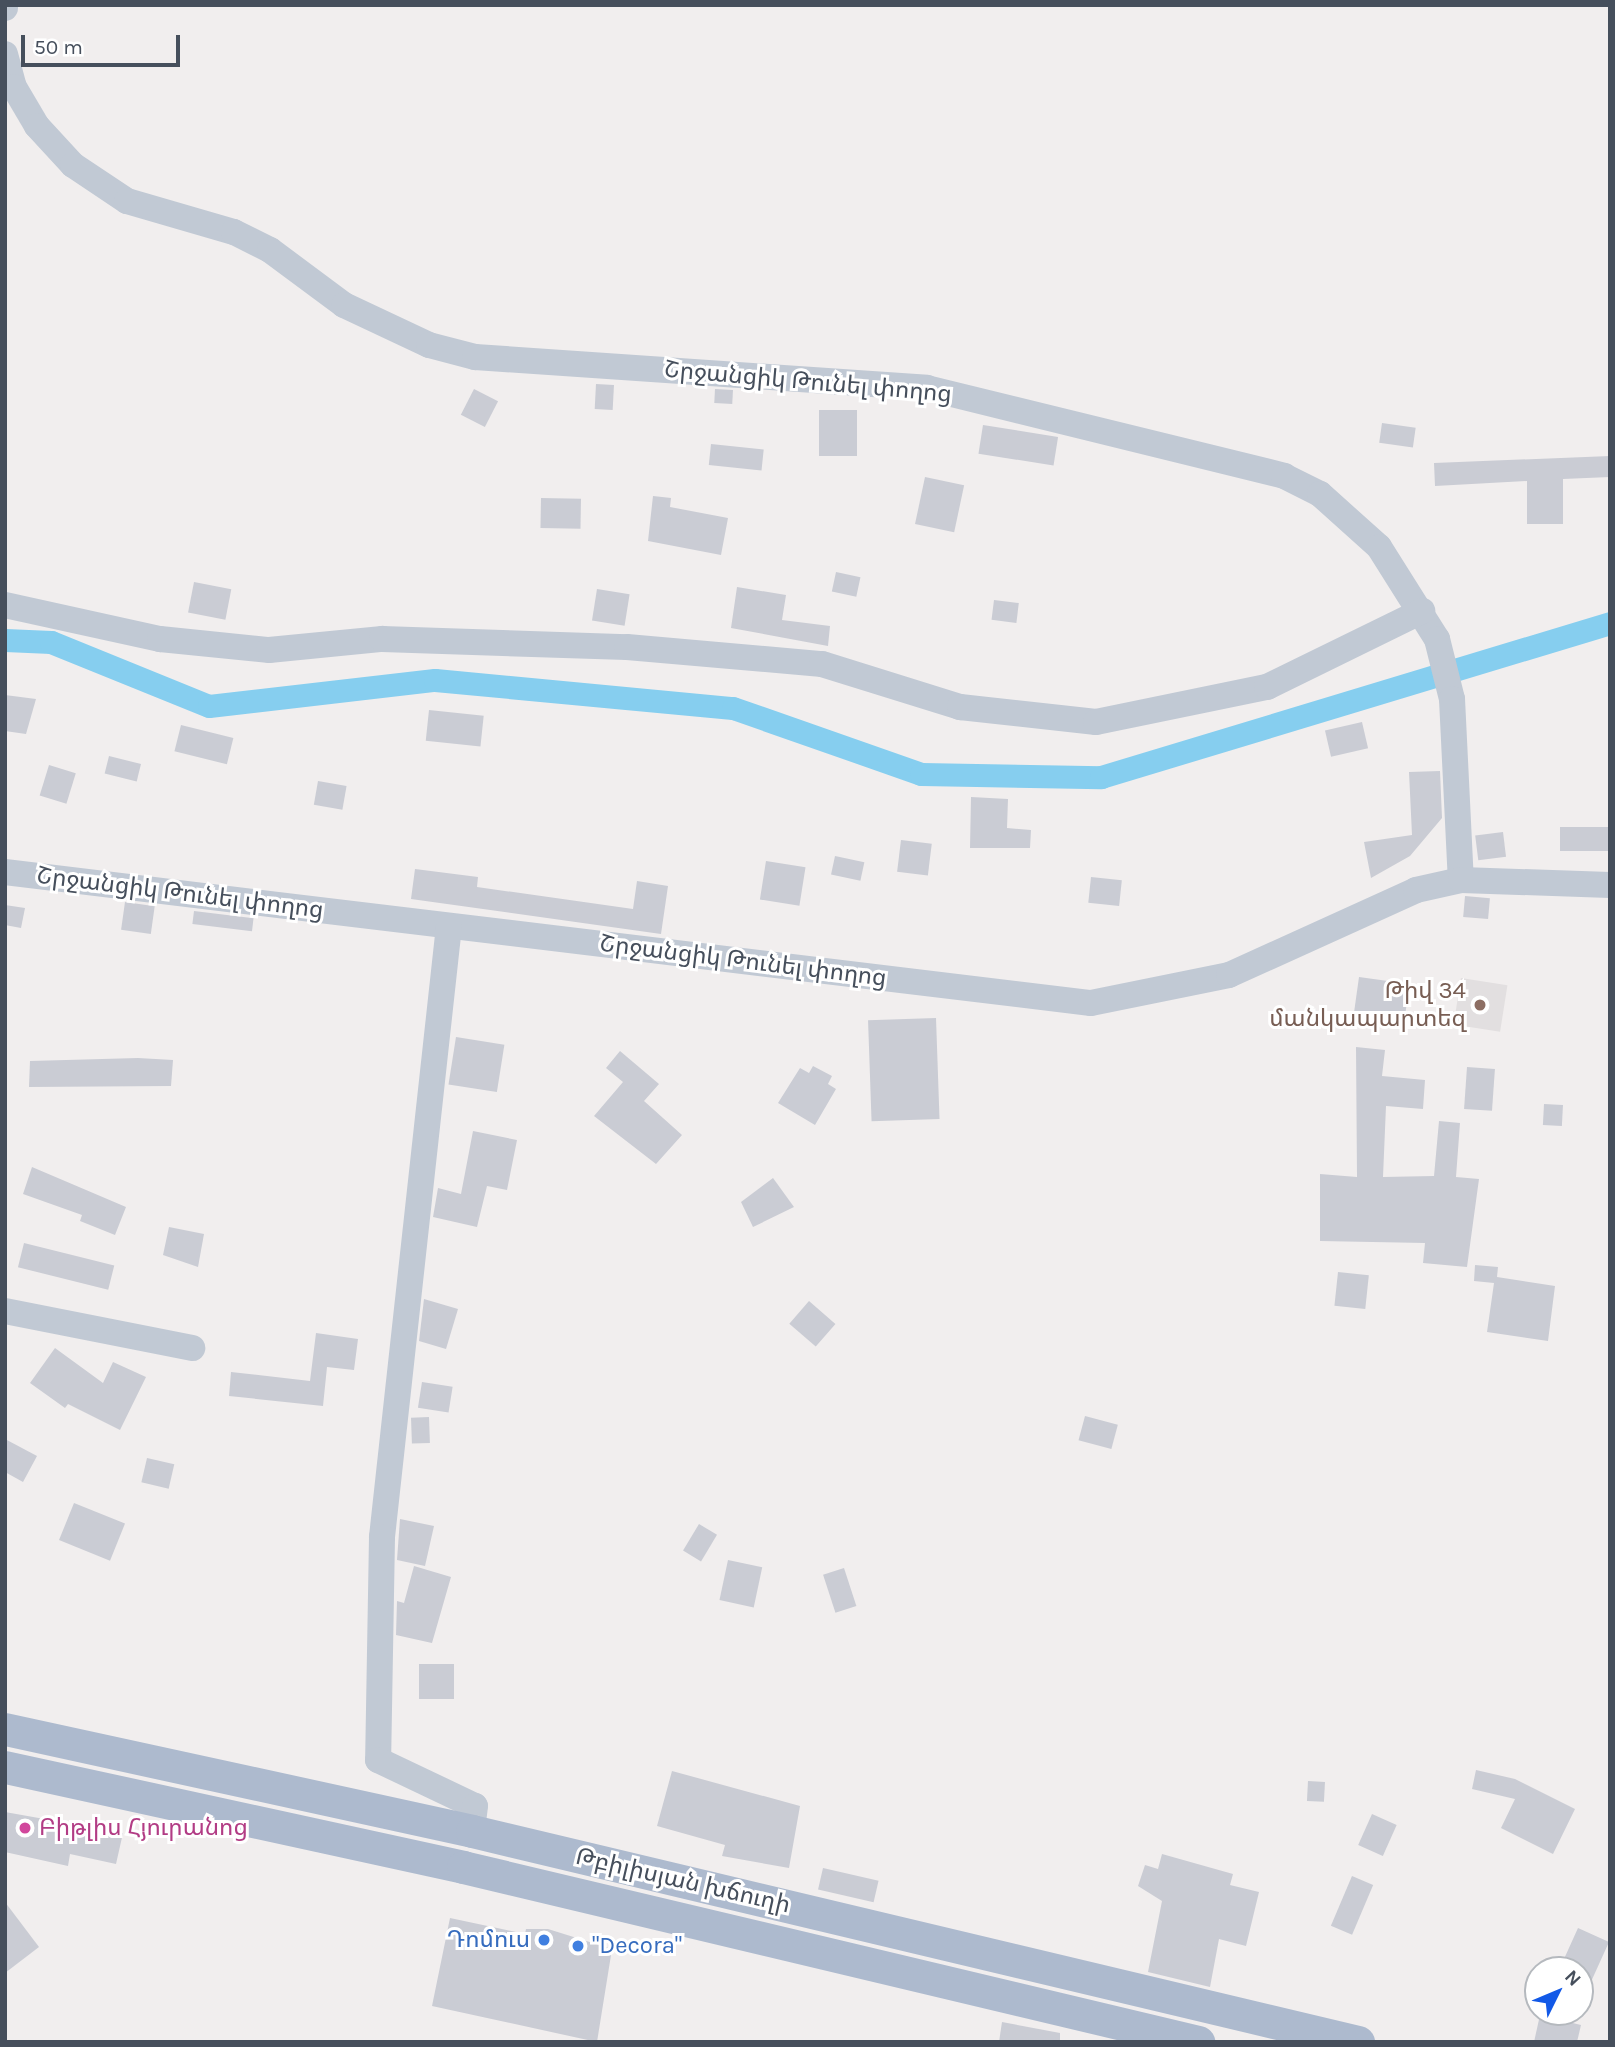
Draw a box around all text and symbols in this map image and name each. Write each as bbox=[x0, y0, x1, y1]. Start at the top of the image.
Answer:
scale bar bbox=[24, 21, 184, 65]
text: 50 m bbox=[34, 35, 83, 59]
street label: Շրջանցիկ Թունել փողոց bbox=[663, 355, 953, 409]
street label: Շրջանցիկ Թունել փողոց bbox=[35, 861, 325, 925]
street label: Շրջանցիկ Թունել փողոց bbox=[598, 929, 888, 993]
place label: Թիվ 34 մանկապարտեզ bbox=[1269, 977, 1466, 1033]
marker: Թիվ 34 մանկապարտեզ bbox=[1472, 997, 1488, 1013]
place label: Բիթլիս Հյուրանոց bbox=[39, 1814, 248, 1842]
marker: Բիթլիս Հյուրանոց bbox=[17, 1820, 33, 1836]
street label: Թբիլիսյան խճուղի bbox=[573, 1842, 793, 1920]
place label: Դոմուս bbox=[447, 1926, 530, 1954]
marker: Դոմուս bbox=[536, 1932, 552, 1948]
place label: "Decora" bbox=[592, 1932, 682, 1960]
marker: "Decora" bbox=[570, 1938, 586, 1954]
north arrow bbox=[1524, 1956, 1594, 2026]
text: N bbox=[1560, 1966, 1586, 1991]

